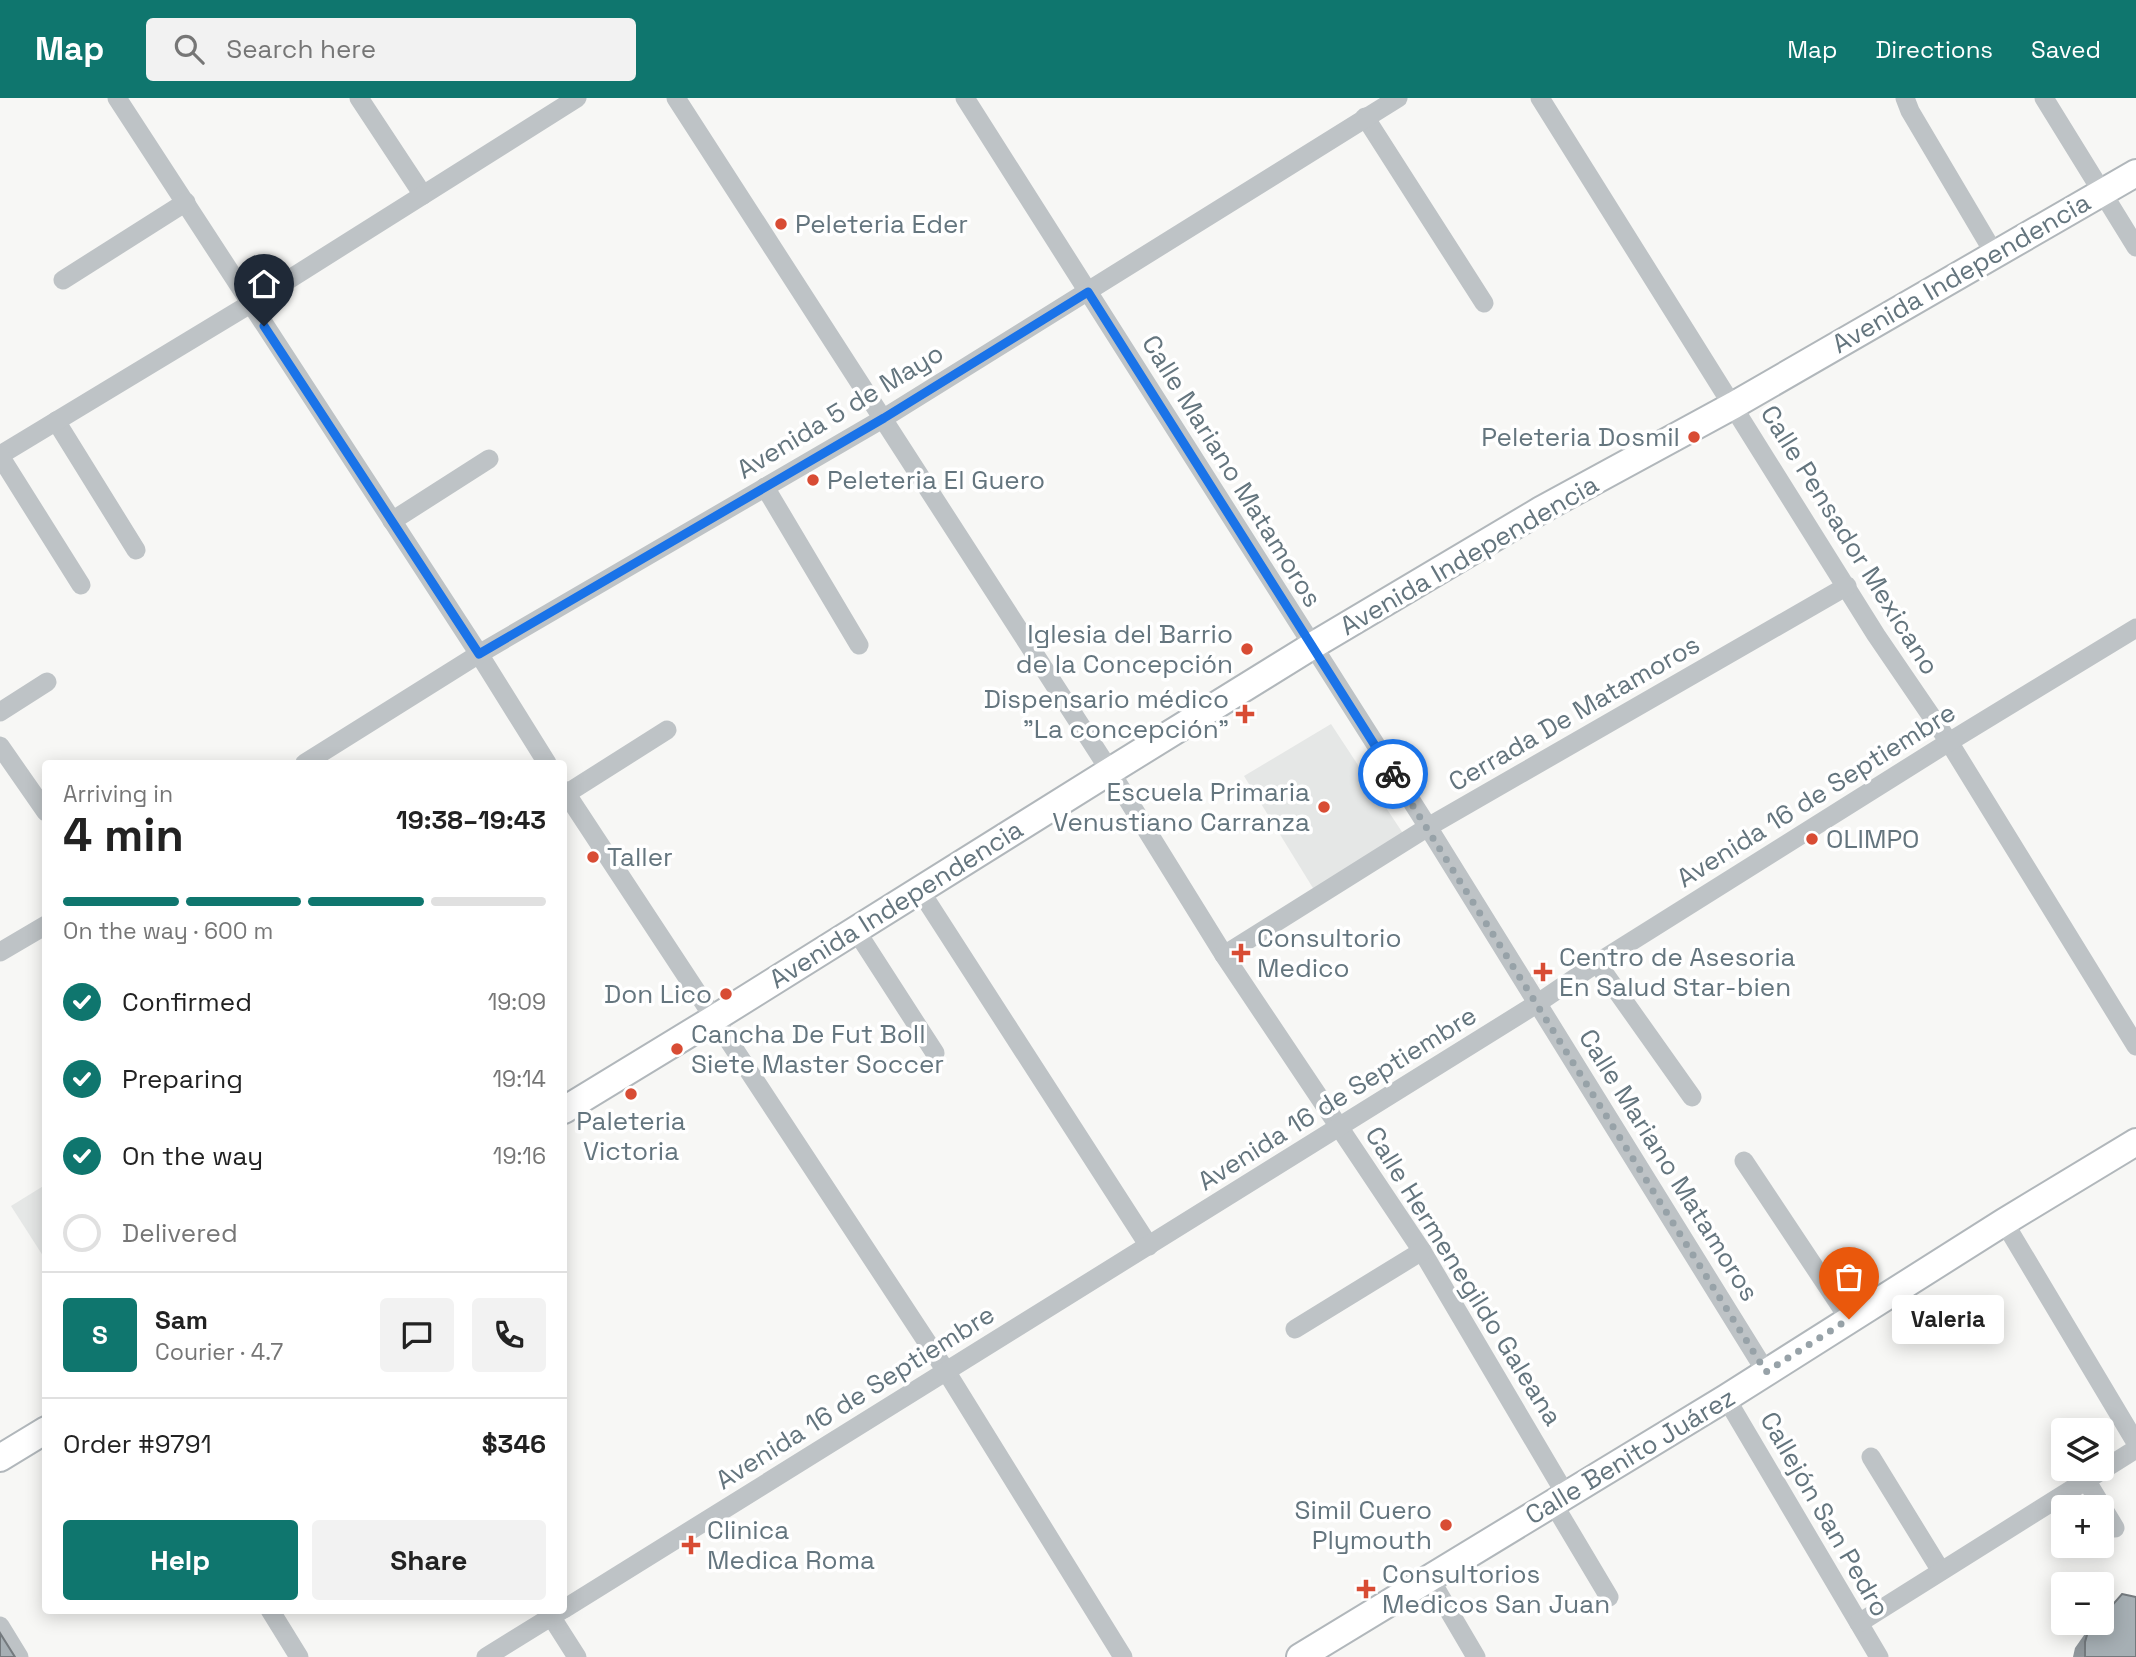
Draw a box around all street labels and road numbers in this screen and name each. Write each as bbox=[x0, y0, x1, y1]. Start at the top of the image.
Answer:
street label: Avenida Independencia bbox=[1826, 185, 2096, 361]
street label: Calle Mariano Matamoros bbox=[1134, 329, 1330, 613]
street label: Avenida 5 de Mayo bbox=[730, 336, 950, 486]
street label: Calle Pensador Mexicano bbox=[1753, 399, 1947, 681]
street label: Avenida Independencia bbox=[1334, 467, 1604, 643]
street label: Cerrada De Matamoros bbox=[1442, 627, 1706, 799]
street label: Avenida 16 de Septiembre bbox=[1670, 695, 1962, 895]
street label: Avenida Independencia bbox=[763, 812, 1029, 996]
street label: Avenida 16 de Septiembre bbox=[1191, 998, 1483, 1198]
street label: Calle Mariano Matamoros bbox=[1571, 1023, 1767, 1307]
street label: Calle Hermenegildo Galeana bbox=[1358, 1120, 1570, 1432]
street label: Avenida 16 de Septiembre bbox=[709, 1297, 1001, 1497]
street label: Calle Benito Juárez bbox=[1519, 1380, 1741, 1532]
street label: Callejón San Pedro bbox=[1752, 1405, 1898, 1623]

